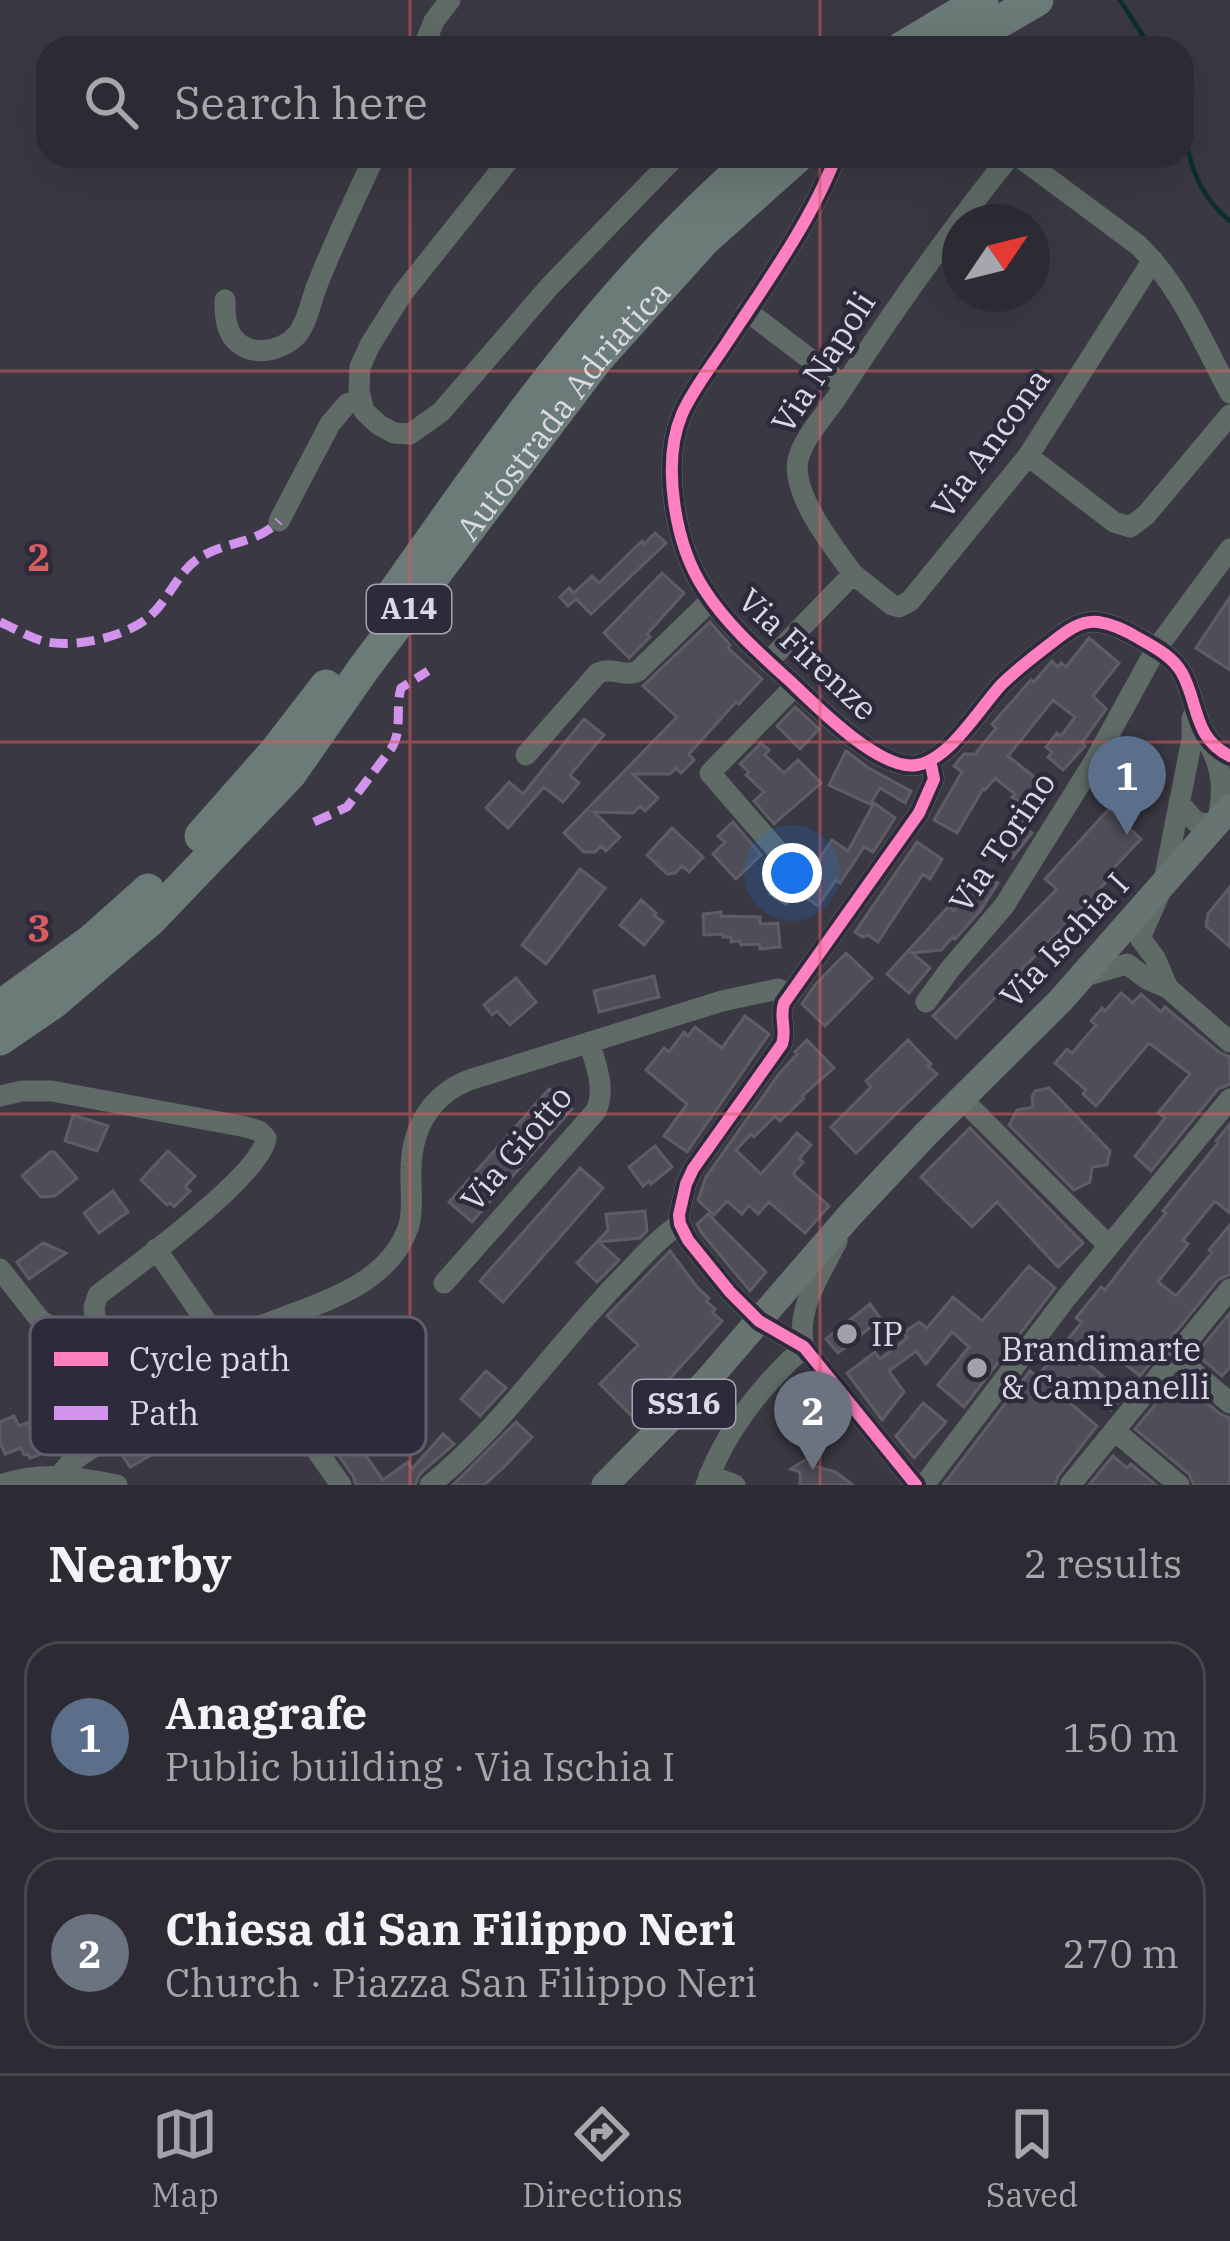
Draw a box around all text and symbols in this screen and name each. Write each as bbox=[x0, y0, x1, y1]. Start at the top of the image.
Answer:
search box bbox=[36, 36, 1194, 168]
icon: search bbox=[78, 69, 144, 135]
text: Search here bbox=[174, 73, 428, 131]
north arrow bbox=[942, 204, 1050, 312]
street label: Autostrada Adriatica bbox=[446, 271, 679, 549]
street label: Via Napoli bbox=[761, 283, 884, 441]
street label: Via Ancona bbox=[921, 359, 1059, 526]
text: 2 bbox=[27, 531, 51, 582]
street label: Via Firenze bbox=[730, 578, 887, 729]
road number: A14 bbox=[367, 585, 451, 633]
pin: 1 bbox=[1088, 736, 1166, 835]
street label: Via Torino bbox=[939, 763, 1064, 920]
your location bbox=[762, 843, 822, 903]
street label: Via Ischia I bbox=[990, 863, 1137, 1016]
text: 3 bbox=[27, 902, 51, 953]
street label: Via Giotto bbox=[450, 1076, 581, 1220]
place label: IP bbox=[871, 1312, 903, 1355]
legend bbox=[30, 1317, 426, 1455]
marker: IP bbox=[834, 1321, 860, 1347]
place label: Brandimarte & Campanelli bbox=[1001, 1327, 1210, 1408]
text: Cycle path bbox=[129, 1337, 290, 1380]
marker: Brandimarte & Campanelli bbox=[964, 1355, 990, 1381]
pin: 2 bbox=[774, 1371, 852, 1470]
road number: SS16 bbox=[633, 1380, 735, 1428]
text: Path bbox=[129, 1391, 199, 1434]
text: Nearby bbox=[48, 1530, 232, 1596]
text: 2 results bbox=[1024, 1538, 1182, 1589]
text: Anagrafe bbox=[165, 1683, 367, 1741]
text: 1 bbox=[78, 1712, 102, 1763]
text: 150 m bbox=[1063, 1712, 1179, 1763]
text: Public building · Via Ischia I bbox=[165, 1741, 675, 1792]
text: Chiesa di San Filippo Neri bbox=[165, 1899, 736, 1957]
text: 2 bbox=[78, 1928, 102, 1979]
text: 270 m bbox=[1063, 1928, 1179, 1979]
text: Church · Piazza San Filippo Neri bbox=[165, 1957, 757, 2008]
tab: Map bbox=[152, 2101, 219, 2216]
tab: Directions bbox=[522, 2101, 683, 2216]
tab: Saved bbox=[986, 2101, 1078, 2216]

